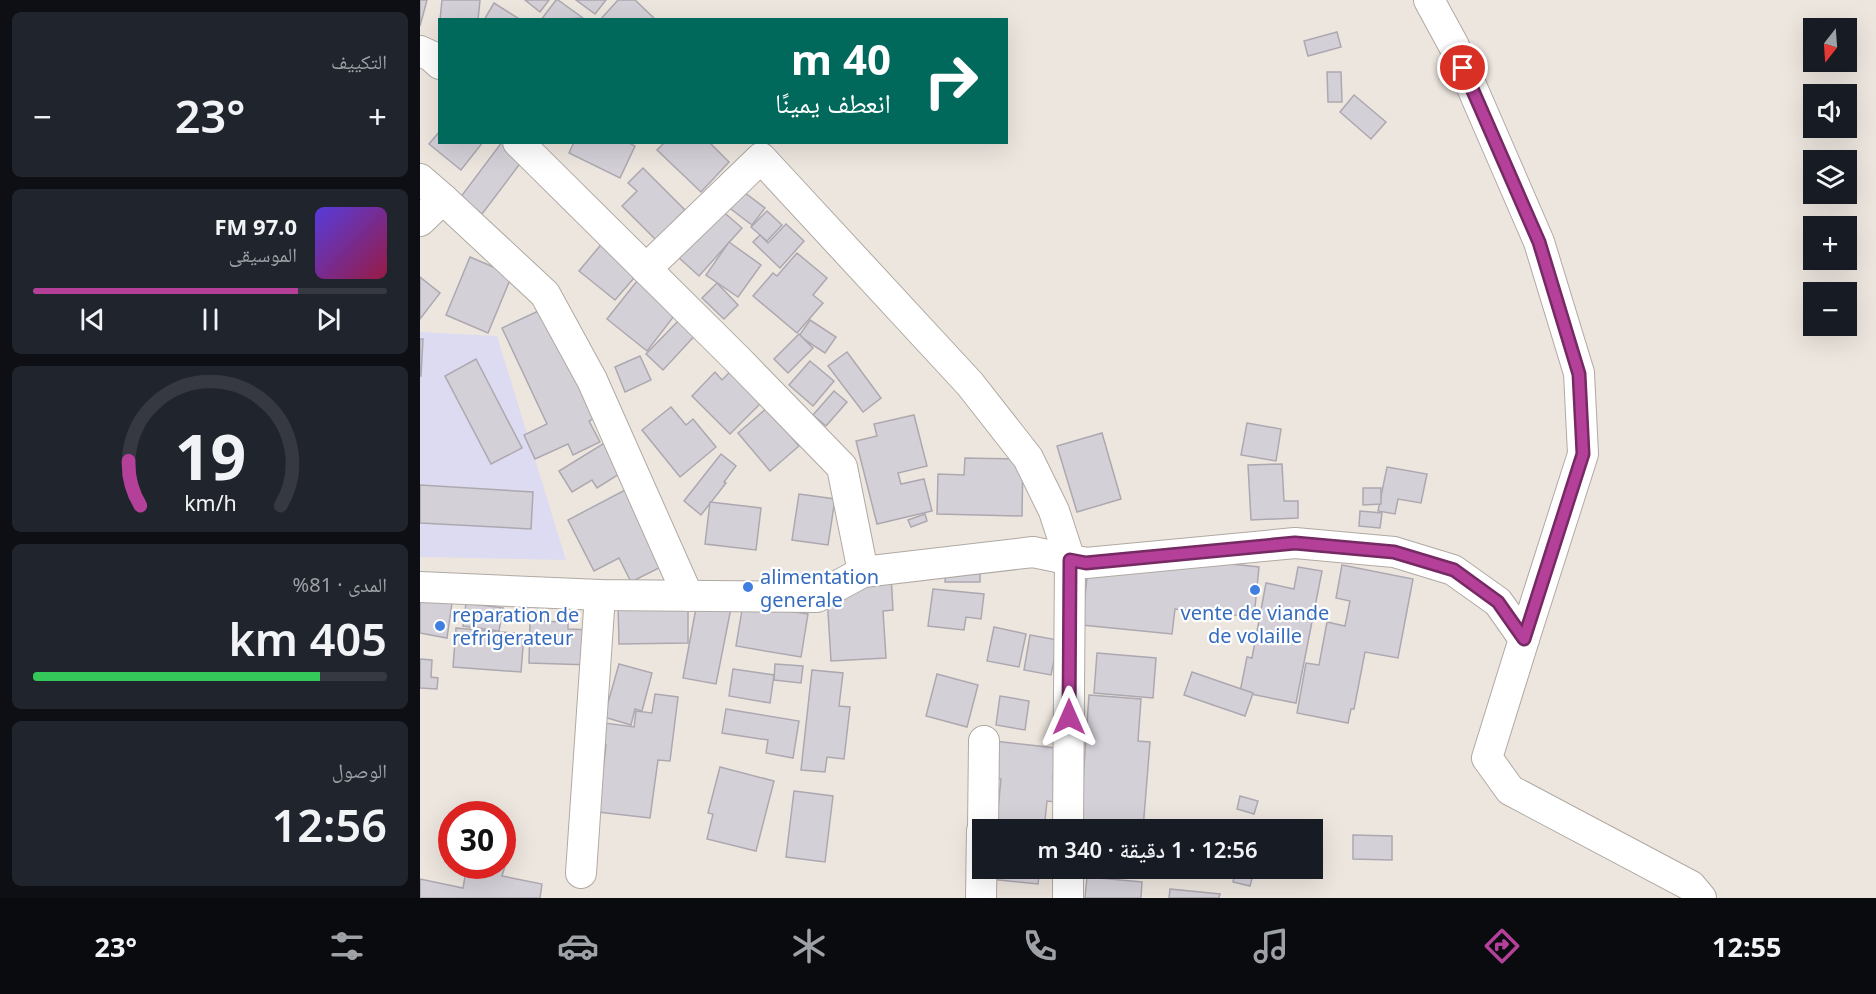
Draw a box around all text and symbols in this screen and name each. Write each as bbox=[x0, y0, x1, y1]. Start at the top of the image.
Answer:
north arrow bbox=[1803, 18, 1857, 72]
map controls bbox=[1803, 18, 1857, 336]
text: 40 m bbox=[791, 30, 891, 87]
icon: right bbox=[912, 42, 990, 120]
pin bbox=[1437, 42, 1488, 93]
text: التكييف bbox=[331, 48, 387, 75]
icon: arrive bbox=[1446, 51, 1479, 84]
text: انعطف يمينًا bbox=[775, 84, 891, 121]
button: sound bbox=[1803, 84, 1857, 138]
text: 23° bbox=[175, 85, 245, 146]
text: − bbox=[33, 94, 52, 139]
text: + bbox=[368, 94, 387, 139]
button: layers bbox=[1803, 150, 1857, 204]
text: 97.0 FM bbox=[215, 211, 297, 241]
button: + bbox=[1803, 216, 1857, 270]
text: الموسيقى bbox=[229, 241, 297, 268]
button: − bbox=[1803, 282, 1857, 336]
icon: previous bbox=[76, 303, 109, 336]
icon: pause bbox=[194, 303, 227, 336]
icon: next bbox=[312, 303, 345, 336]
text: 19 bbox=[174, 413, 246, 498]
text: km/h bbox=[184, 488, 236, 517]
place label: alimentation generale bbox=[760, 563, 879, 613]
text: المدى · 81% bbox=[293, 571, 387, 598]
marker: alimentation generale bbox=[741, 580, 755, 594]
marker: vente de viande de volaille bbox=[1248, 583, 1262, 597]
place label: vente de viande de volaille bbox=[1181, 599, 1329, 649]
place label: reparation de refrigerateur bbox=[452, 601, 579, 651]
text: 405 km bbox=[228, 608, 387, 669]
marker: reparation de refrigerateur bbox=[433, 619, 447, 633]
position arrow bbox=[1037, 685, 1101, 749]
text: الوصول bbox=[332, 757, 387, 784]
text: 12:56 bbox=[272, 794, 387, 855]
speed limit sign: 30 bbox=[438, 801, 516, 879]
text: 12:56 · 1 دقيقة · 340 m bbox=[1037, 834, 1258, 864]
icon: filters bbox=[326, 925, 368, 967]
icon: car bbox=[557, 925, 599, 967]
icon: climate bbox=[788, 925, 830, 967]
icon: phone bbox=[1019, 925, 1061, 967]
icon: music bbox=[1250, 925, 1292, 967]
icon: directions bbox=[1481, 925, 1523, 967]
text: 23° bbox=[95, 928, 137, 965]
text: 12:55 bbox=[1712, 928, 1781, 965]

